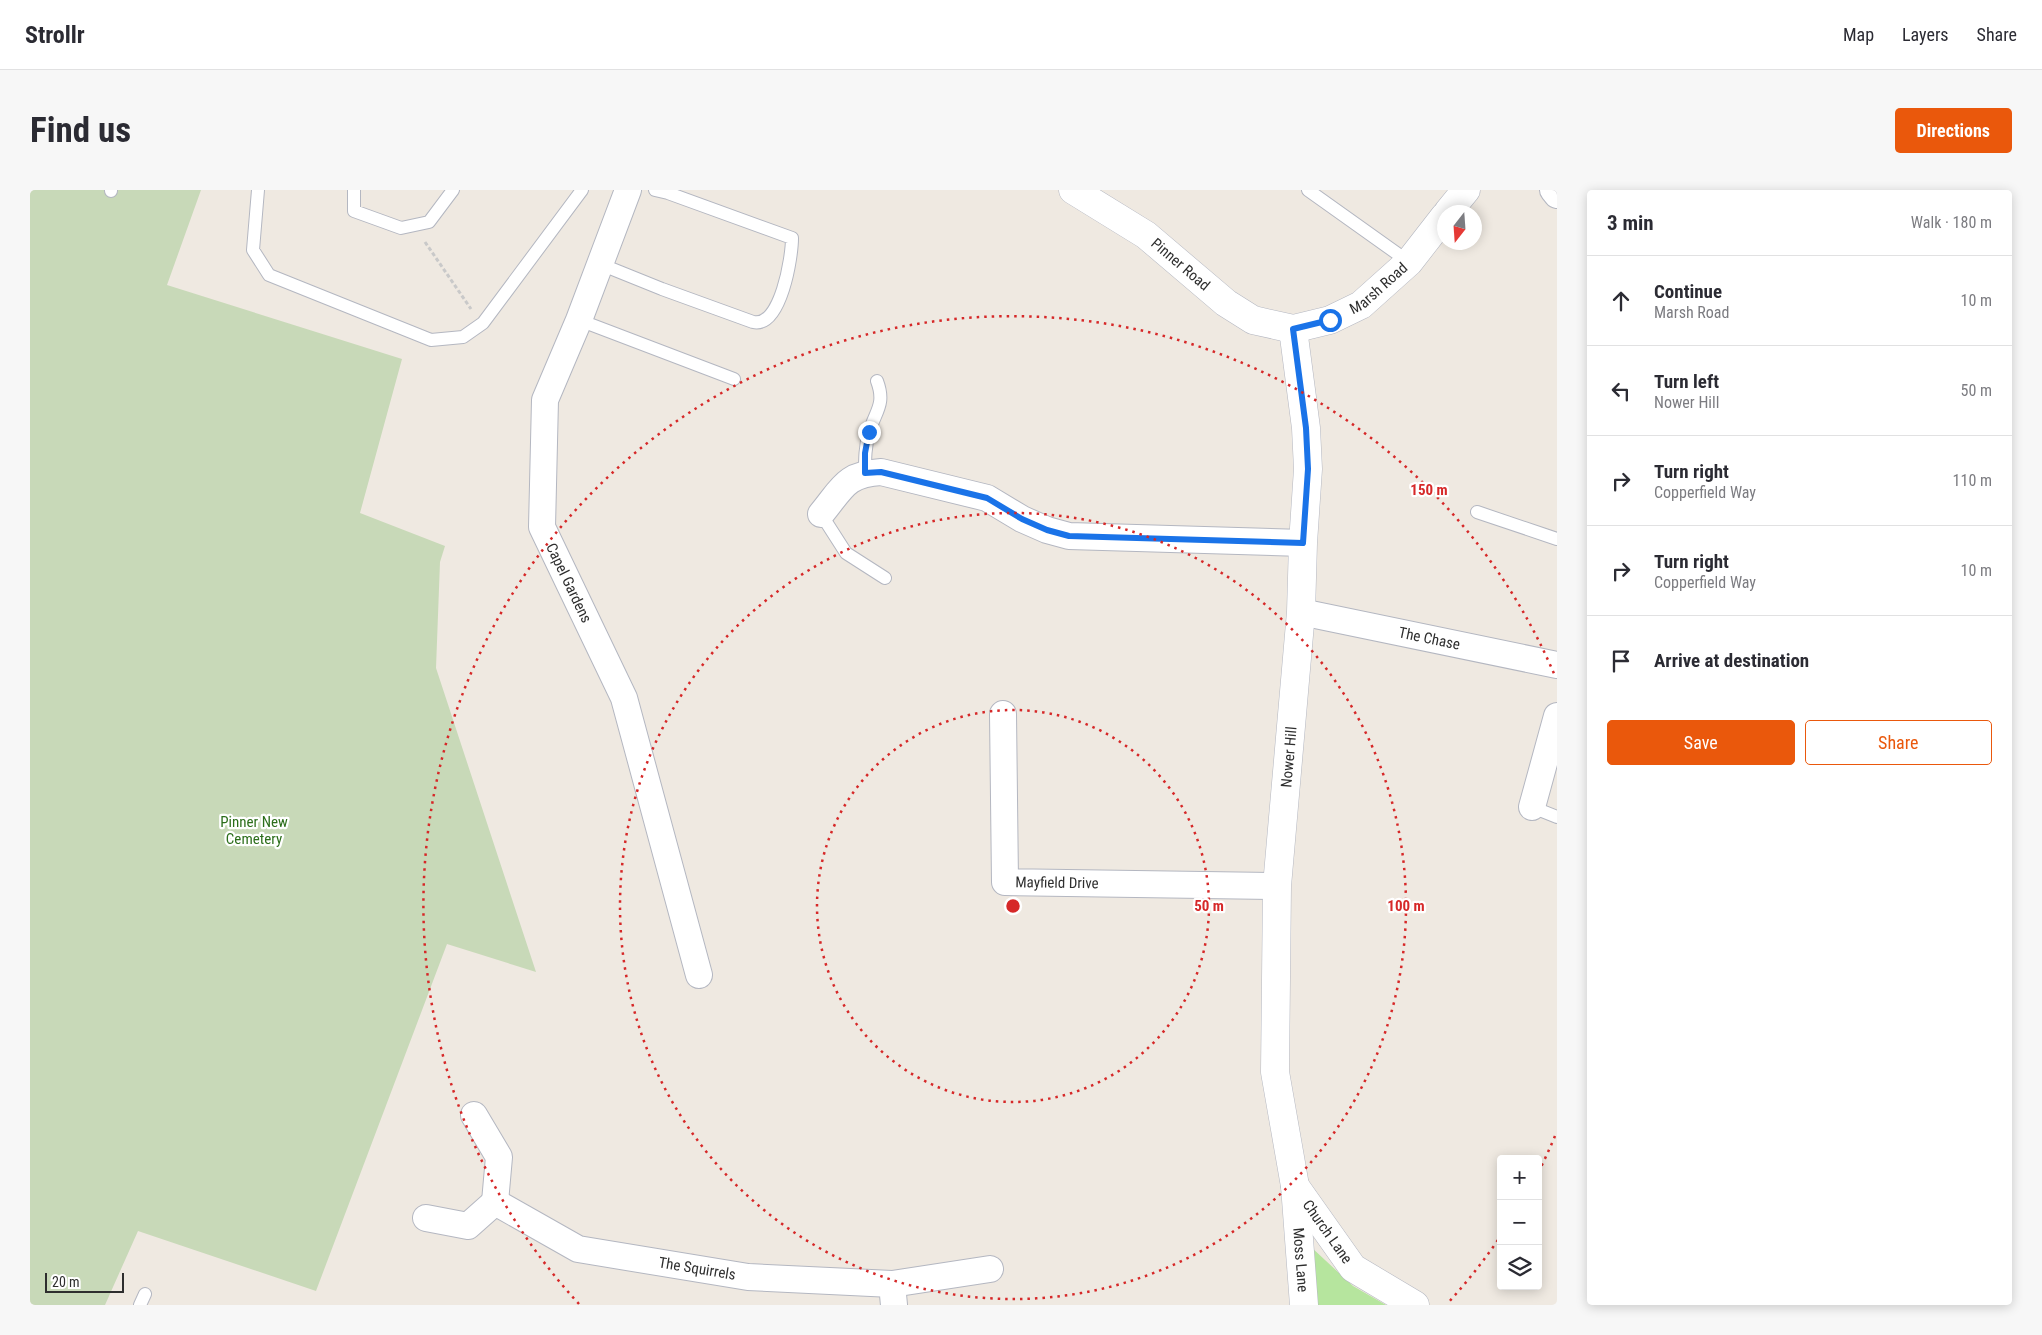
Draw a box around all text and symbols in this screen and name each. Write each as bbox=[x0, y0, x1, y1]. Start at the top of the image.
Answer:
text: Strollr bbox=[25, 21, 85, 49]
text: Map bbox=[1843, 24, 1874, 45]
text: Layers bbox=[1902, 24, 1949, 45]
text: Share bbox=[1977, 24, 2017, 45]
button: Directions bbox=[1895, 108, 2012, 153]
text: Find us bbox=[30, 110, 131, 151]
north arrow bbox=[1437, 205, 1482, 250]
text: 3 min bbox=[1607, 211, 1654, 235]
text: Walk · 180 m bbox=[1911, 213, 1992, 232]
street label: Pinner Road bbox=[1147, 234, 1214, 294]
street label: Marsh Road bbox=[1347, 259, 1411, 318]
text: Continue bbox=[1654, 280, 1722, 303]
icon: ahead bbox=[1607, 287, 1635, 315]
text: 10 m bbox=[1960, 291, 1992, 310]
text: Marsh Road bbox=[1654, 303, 1729, 322]
route start bbox=[1319, 309, 1342, 332]
text: Turn left bbox=[1654, 370, 1719, 393]
icon: left bbox=[1607, 377, 1635, 405]
text: 50 m bbox=[1960, 381, 1992, 400]
text: Nower Hill bbox=[1654, 393, 1719, 412]
route end bbox=[858, 421, 881, 444]
text: Turn right bbox=[1654, 460, 1729, 483]
icon: right bbox=[1607, 467, 1635, 495]
text: 110 m bbox=[1953, 471, 1992, 490]
text: 150 m bbox=[1410, 481, 1448, 499]
text: Copperfield Way bbox=[1654, 483, 1756, 502]
street label: Capel Gardens bbox=[542, 540, 596, 626]
text: Turn right bbox=[1654, 550, 1729, 573]
icon: right bbox=[1607, 557, 1635, 585]
text: 10 m bbox=[1960, 561, 1992, 580]
text: Copperfield Way bbox=[1654, 573, 1756, 592]
street label: The Chase bbox=[1397, 623, 1462, 654]
icon: arrive bbox=[1607, 647, 1635, 675]
text: Arrive at destination bbox=[1654, 649, 1809, 672]
button: Save bbox=[1607, 720, 1795, 765]
button: Share bbox=[1805, 720, 1992, 765]
street label: Nower Hill bbox=[1277, 726, 1301, 788]
park label: Pinner New Cemetery bbox=[220, 813, 288, 848]
street label: Mayfield Drive bbox=[1015, 873, 1099, 892]
centre of rings bbox=[1004, 897, 1022, 915]
text: 50 m bbox=[1194, 897, 1224, 915]
text: 100 m bbox=[1387, 897, 1425, 915]
map controls bbox=[1497, 1155, 1542, 1290]
button: + bbox=[1497, 1155, 1542, 1200]
street label: Church Lane bbox=[1299, 1196, 1356, 1267]
button: − bbox=[1497, 1200, 1542, 1245]
street label: Moss Lane bbox=[1289, 1227, 1312, 1293]
button: layers bbox=[1497, 1245, 1542, 1290]
street label: The Squirrels bbox=[657, 1253, 737, 1284]
scale bar bbox=[45, 1270, 124, 1293]
text: 20 m bbox=[52, 1274, 80, 1290]

